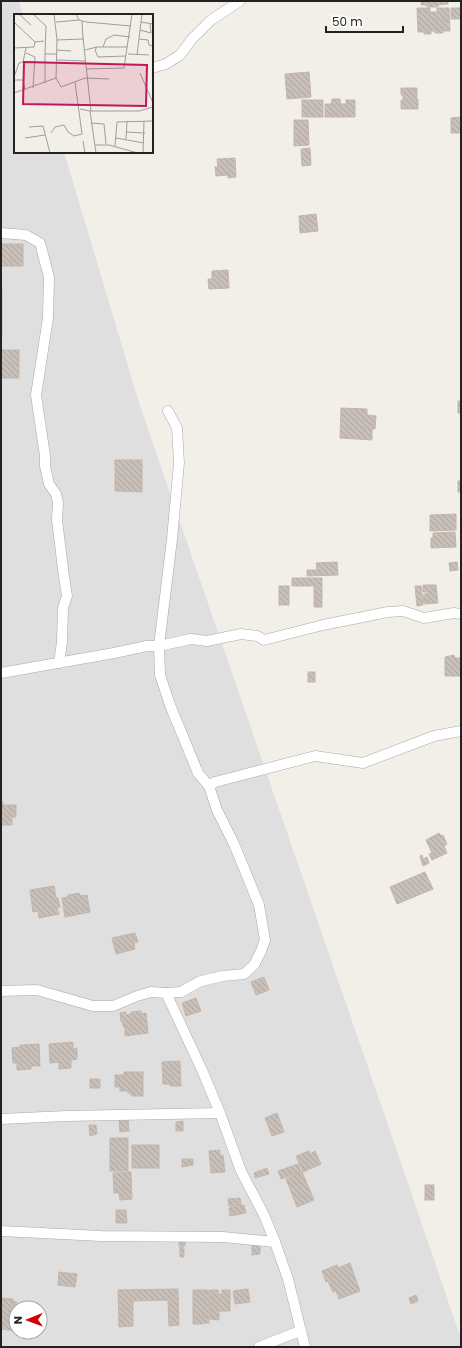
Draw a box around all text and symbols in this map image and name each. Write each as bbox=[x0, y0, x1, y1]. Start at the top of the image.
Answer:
scale bar bbox=[326, 8, 403, 34]
text: 50 m bbox=[332, 13, 363, 30]
inset map bbox=[14, 14, 153, 153]
north arrow bbox=[8, 1300, 48, 1340]
text: N bbox=[10, 1316, 26, 1324]

